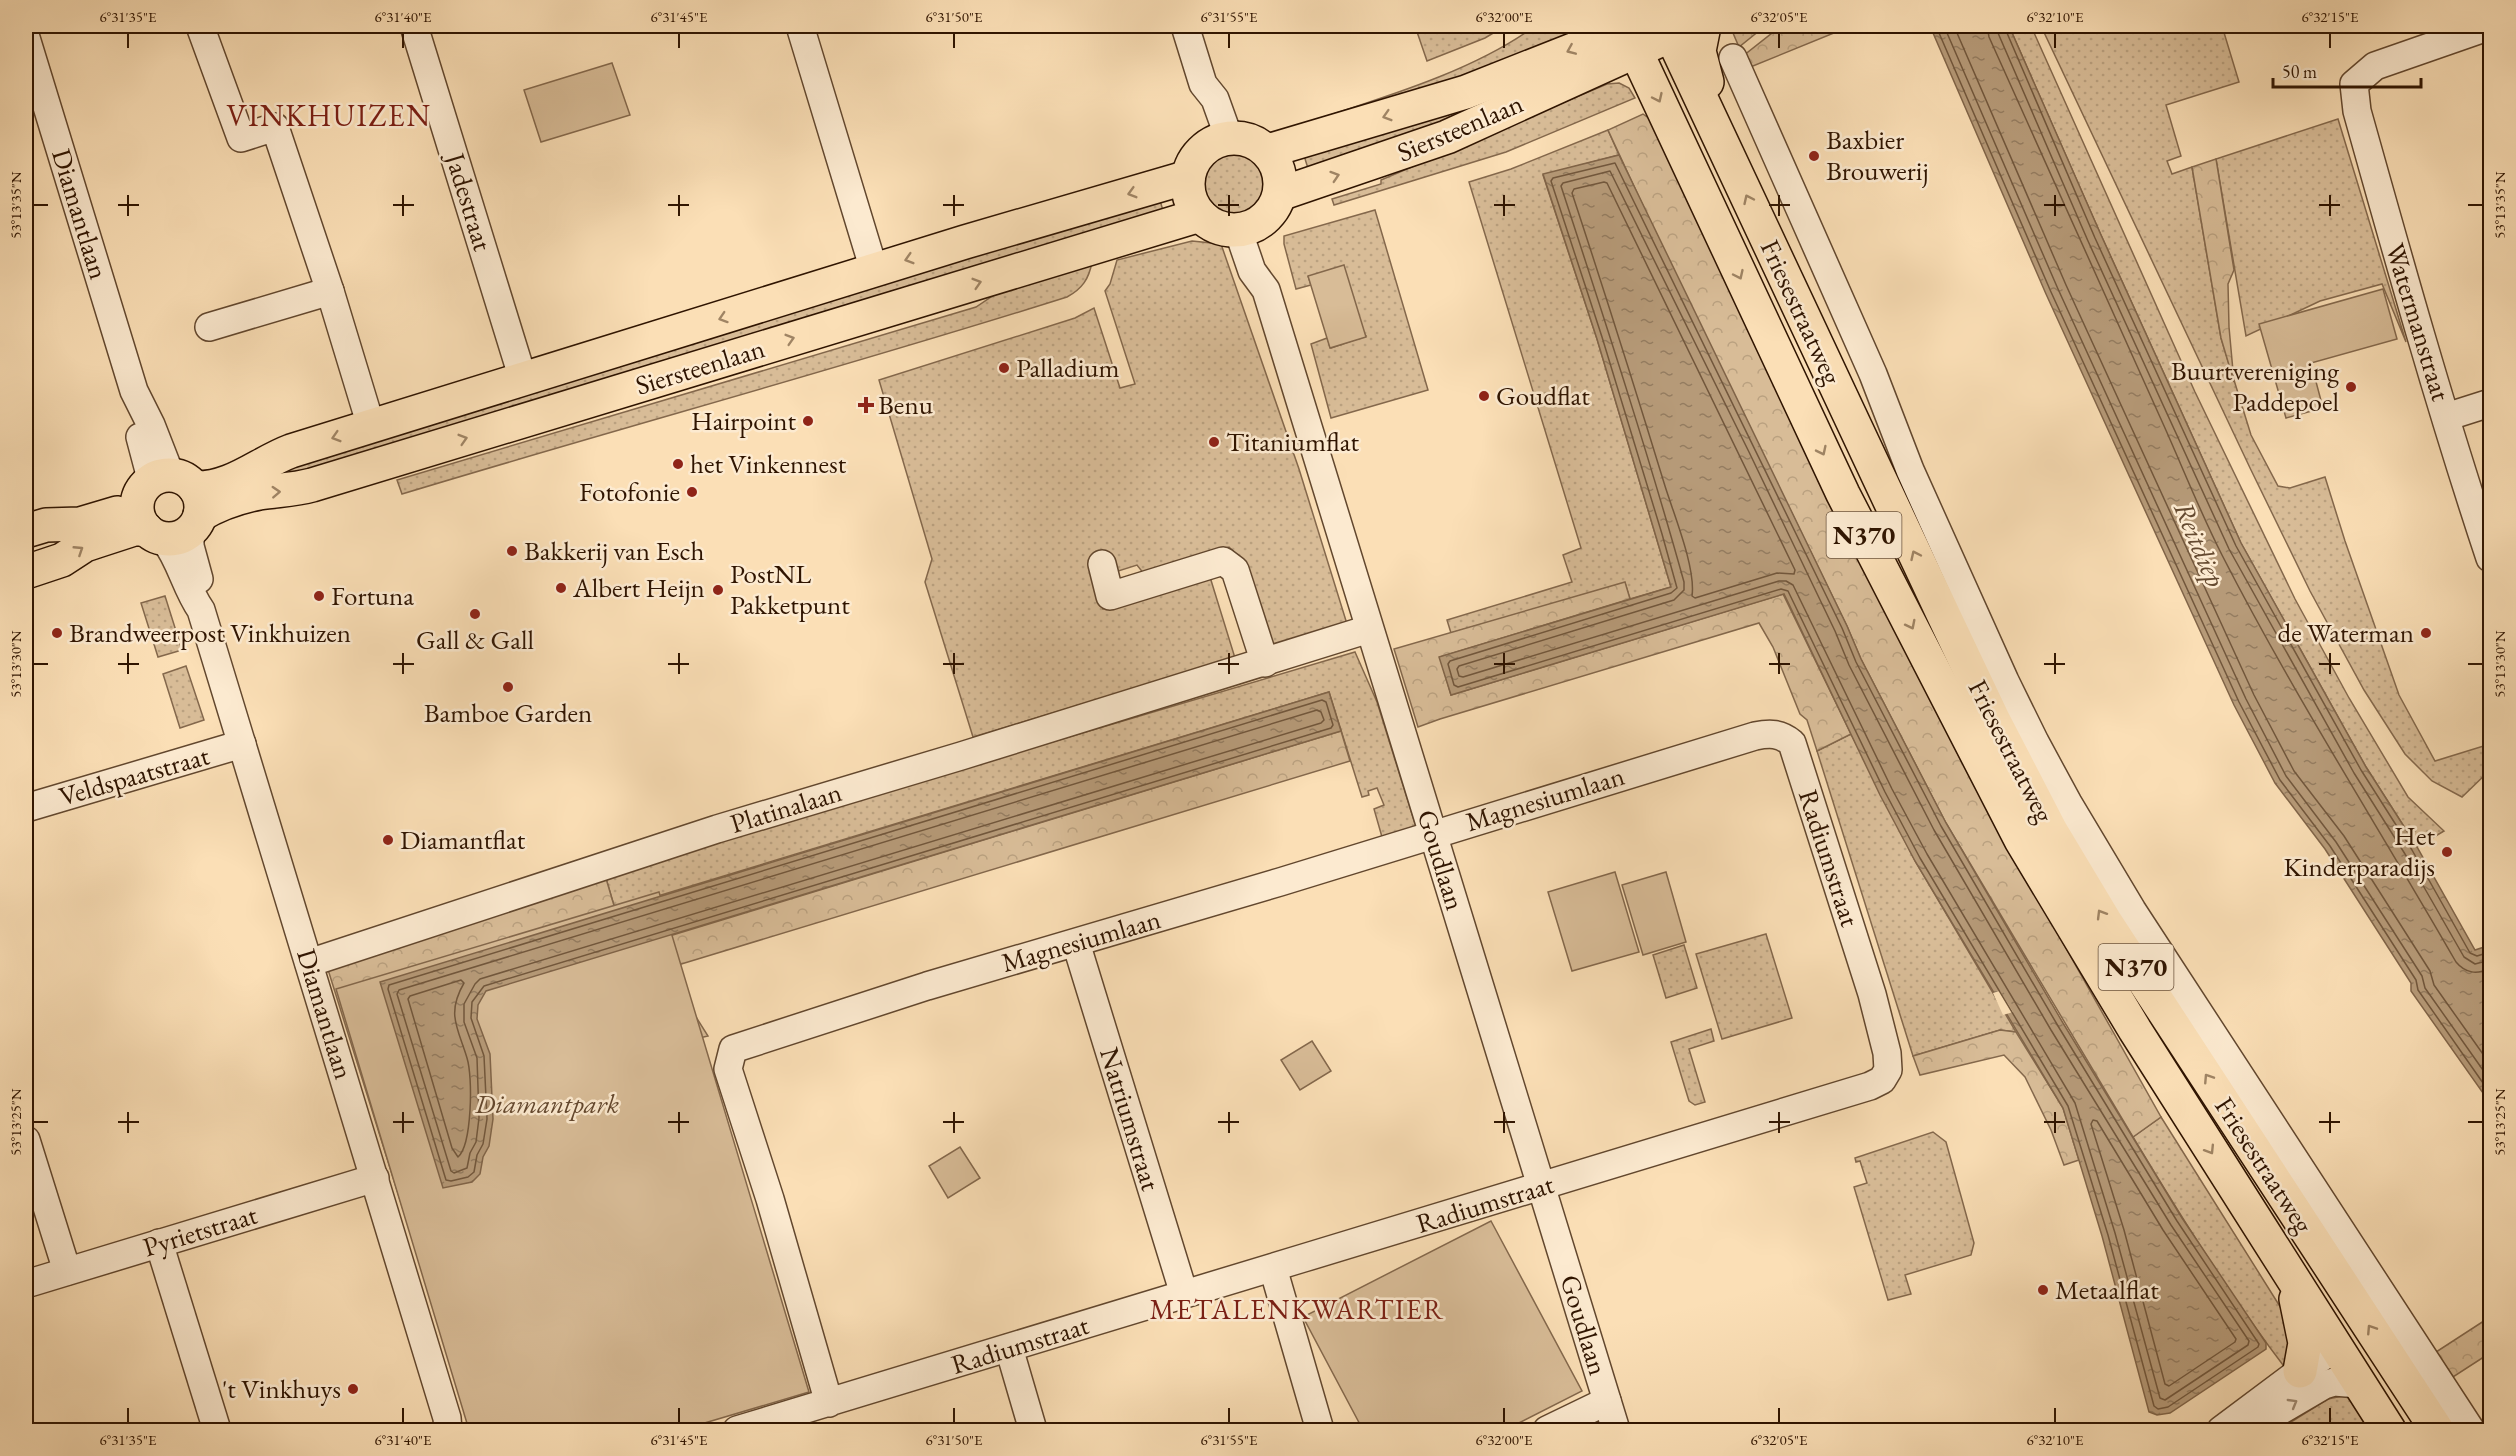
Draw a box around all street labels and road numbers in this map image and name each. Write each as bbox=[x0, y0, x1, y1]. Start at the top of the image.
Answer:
street label: Siersteenlaan bbox=[1392, 85, 1528, 170]
street label: Diamantlaan bbox=[44, 144, 117, 283]
street label: Jadestraat bbox=[437, 147, 501, 255]
street label: Friesestraatweg bbox=[1753, 234, 1850, 390]
street label: Watermanstraat bbox=[2378, 239, 2459, 405]
street label: Siersteenlaan bbox=[631, 330, 769, 403]
road number: N370 bbox=[1826, 512, 1902, 558]
street label: Friesestraatweg bbox=[1961, 674, 2062, 828]
street label: Veldspaatstraat bbox=[55, 737, 213, 814]
street label: Magnesiumlaan bbox=[1461, 758, 1628, 839]
street label: Platinalaan bbox=[726, 774, 846, 841]
street label: Radiumstraat bbox=[1791, 785, 1868, 931]
street label: Goudlaan bbox=[1410, 805, 1473, 914]
street label: Magnesiumlaan bbox=[997, 901, 1164, 980]
street label: Diamantlaan bbox=[289, 944, 362, 1083]
road number: N370 bbox=[2098, 944, 2174, 990]
street label: Natriumstraat bbox=[1092, 1043, 1169, 1195]
street label: Friesestraatweg bbox=[2207, 1090, 2322, 1240]
street label: Radiumstraat bbox=[1412, 1166, 1558, 1241]
street label: Pyrietstraat bbox=[138, 1196, 262, 1264]
street label: Goudlaan bbox=[1553, 1270, 1616, 1379]
street label: Radiumstraat bbox=[947, 1307, 1093, 1382]

